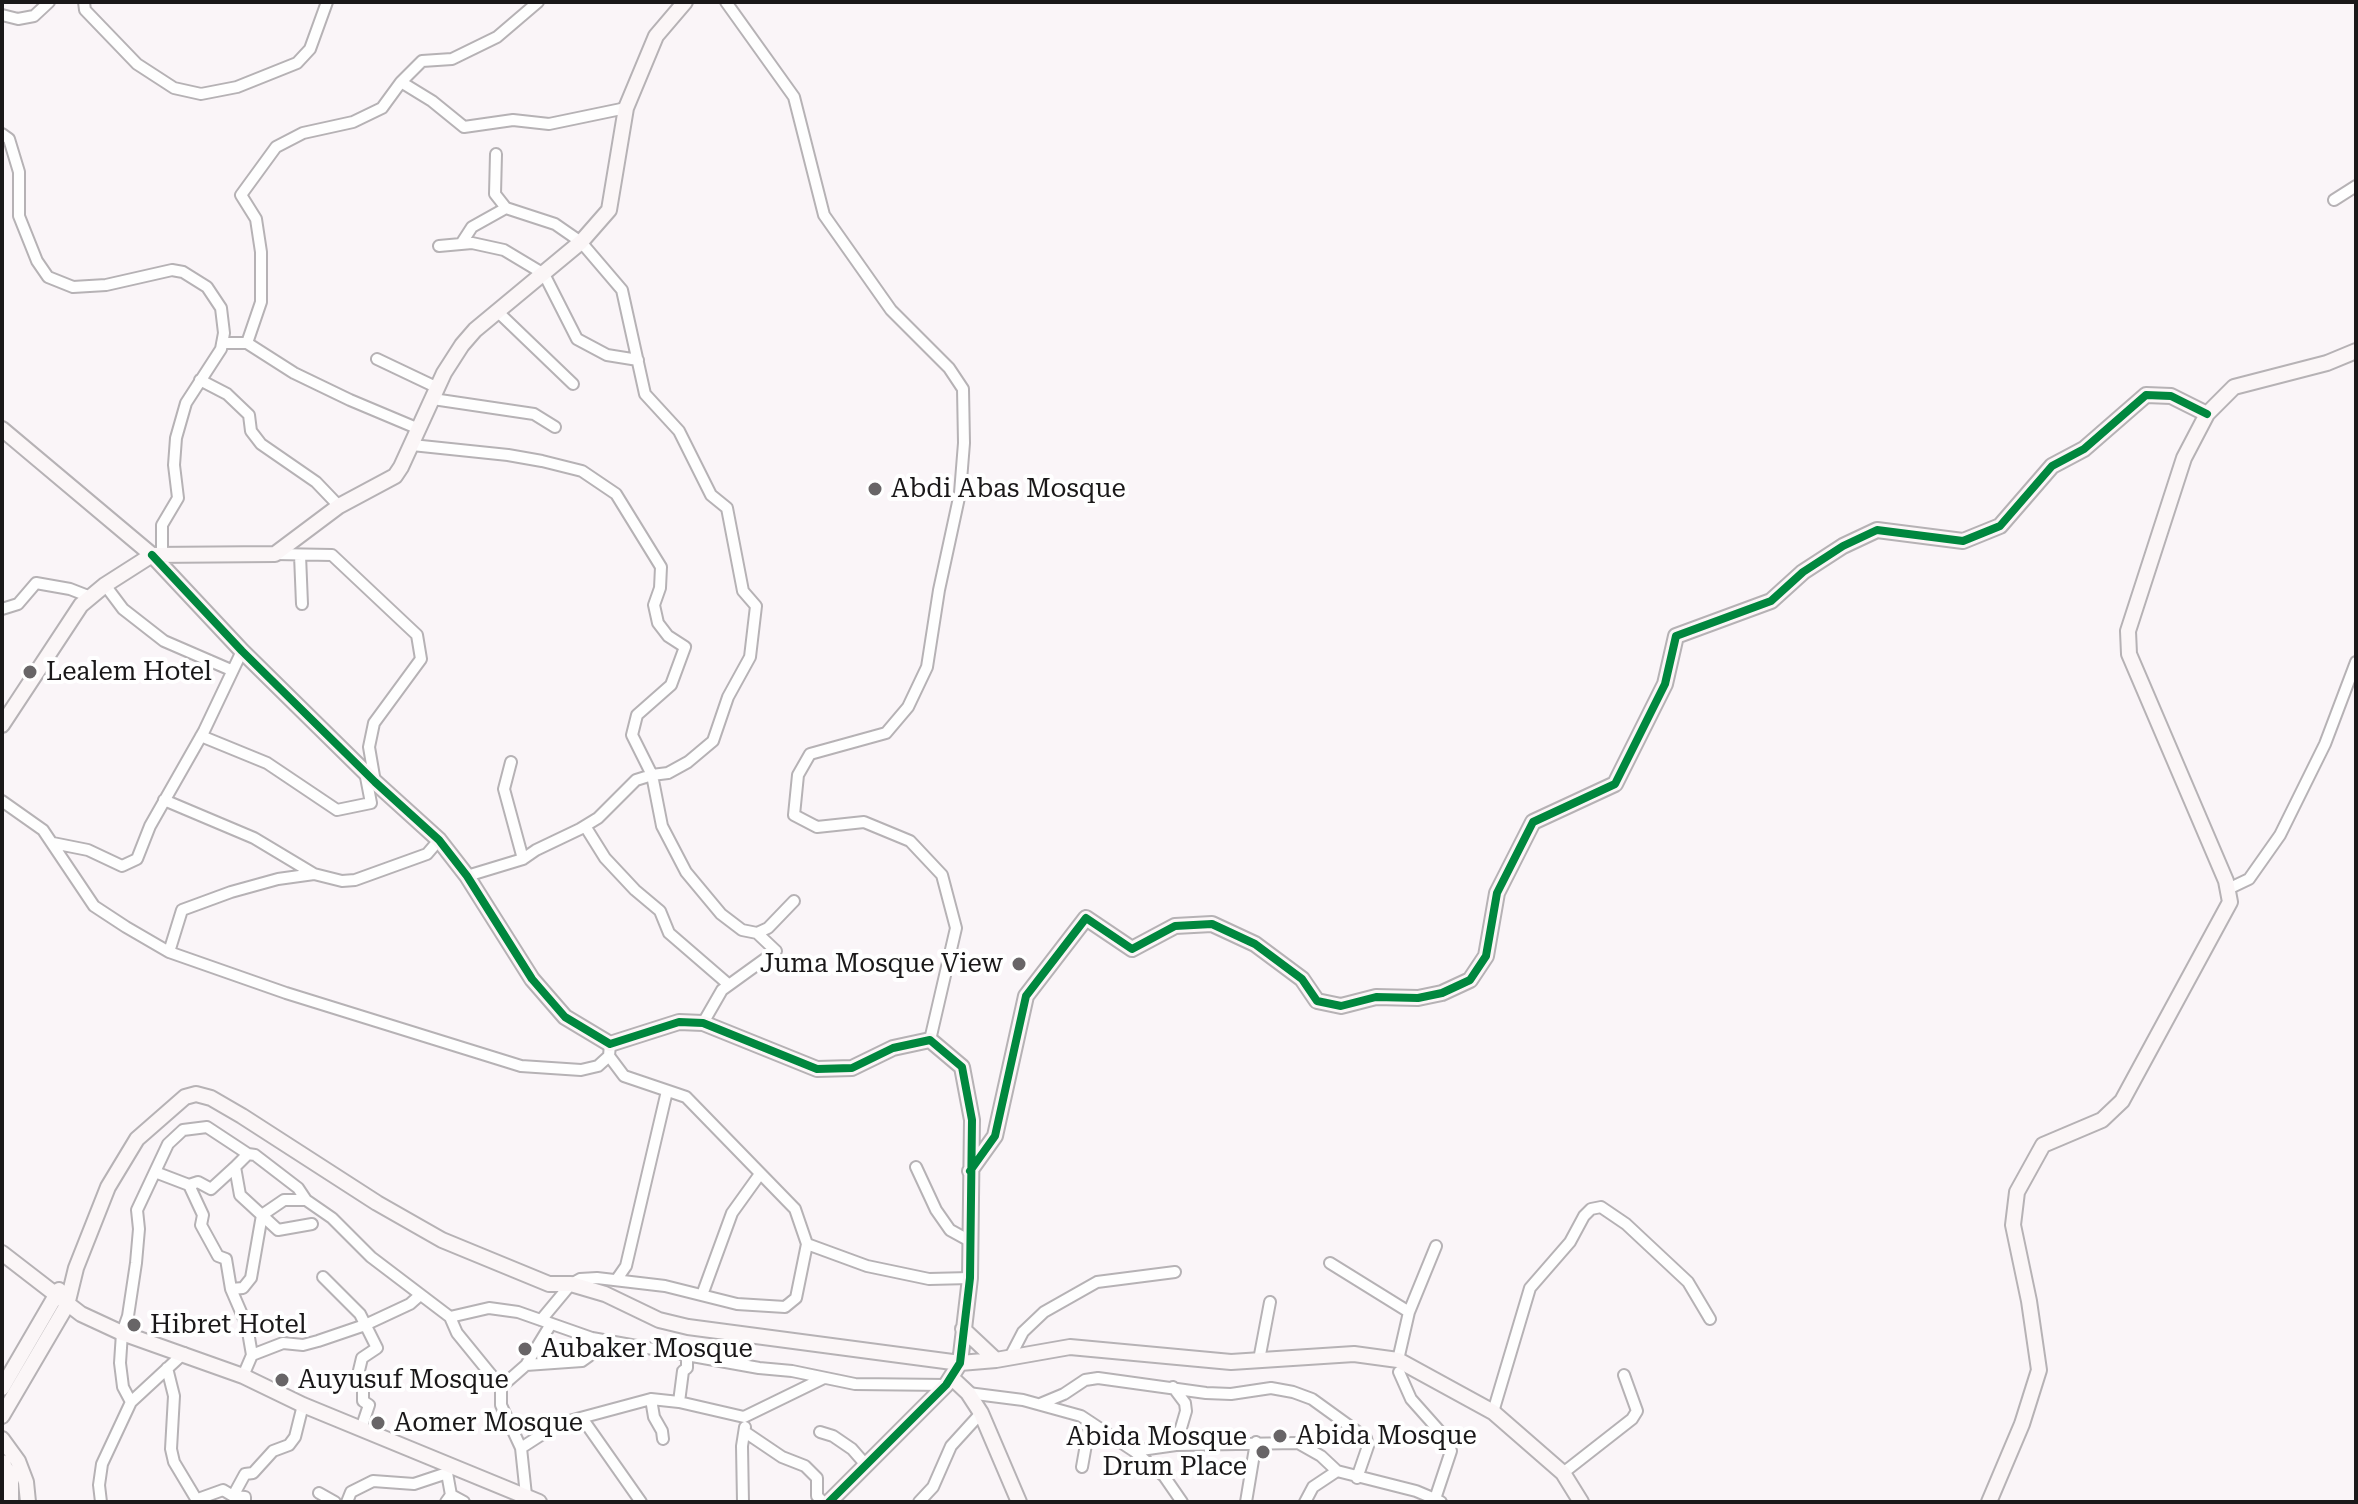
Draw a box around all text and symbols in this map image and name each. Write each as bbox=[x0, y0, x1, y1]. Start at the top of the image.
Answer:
place label: Abdi Abas Mosque bbox=[891, 473, 1126, 505]
marker: Abdi Abas Mosque bbox=[866, 480, 884, 498]
place label: Lealem Hotel bbox=[46, 656, 212, 688]
marker: Lealem Hotel bbox=[21, 663, 39, 681]
place label: Juma Mosque View bbox=[760, 948, 1003, 980]
marker: Juma Mosque View bbox=[1010, 955, 1028, 973]
place label: Hibret Hotel bbox=[150, 1309, 307, 1341]
marker: Hibret Hotel bbox=[125, 1316, 143, 1334]
place label: Aubaker Mosque bbox=[541, 1333, 753, 1365]
marker: Aubaker Mosque bbox=[516, 1340, 534, 1358]
place label: Auyusuf Mosque bbox=[298, 1364, 509, 1396]
marker: Auyusuf Mosque bbox=[273, 1371, 291, 1389]
place label: Aomer Mosque bbox=[394, 1407, 583, 1439]
marker: Aomer Mosque bbox=[369, 1414, 387, 1432]
place label: Abida Mosque bbox=[1296, 1420, 1477, 1452]
place label: Abida Mosque Drum Place bbox=[1066, 1421, 1247, 1482]
marker: Abida Mosque bbox=[1271, 1427, 1289, 1445]
marker: Abida Mosque Drum Place bbox=[1254, 1443, 1272, 1461]

